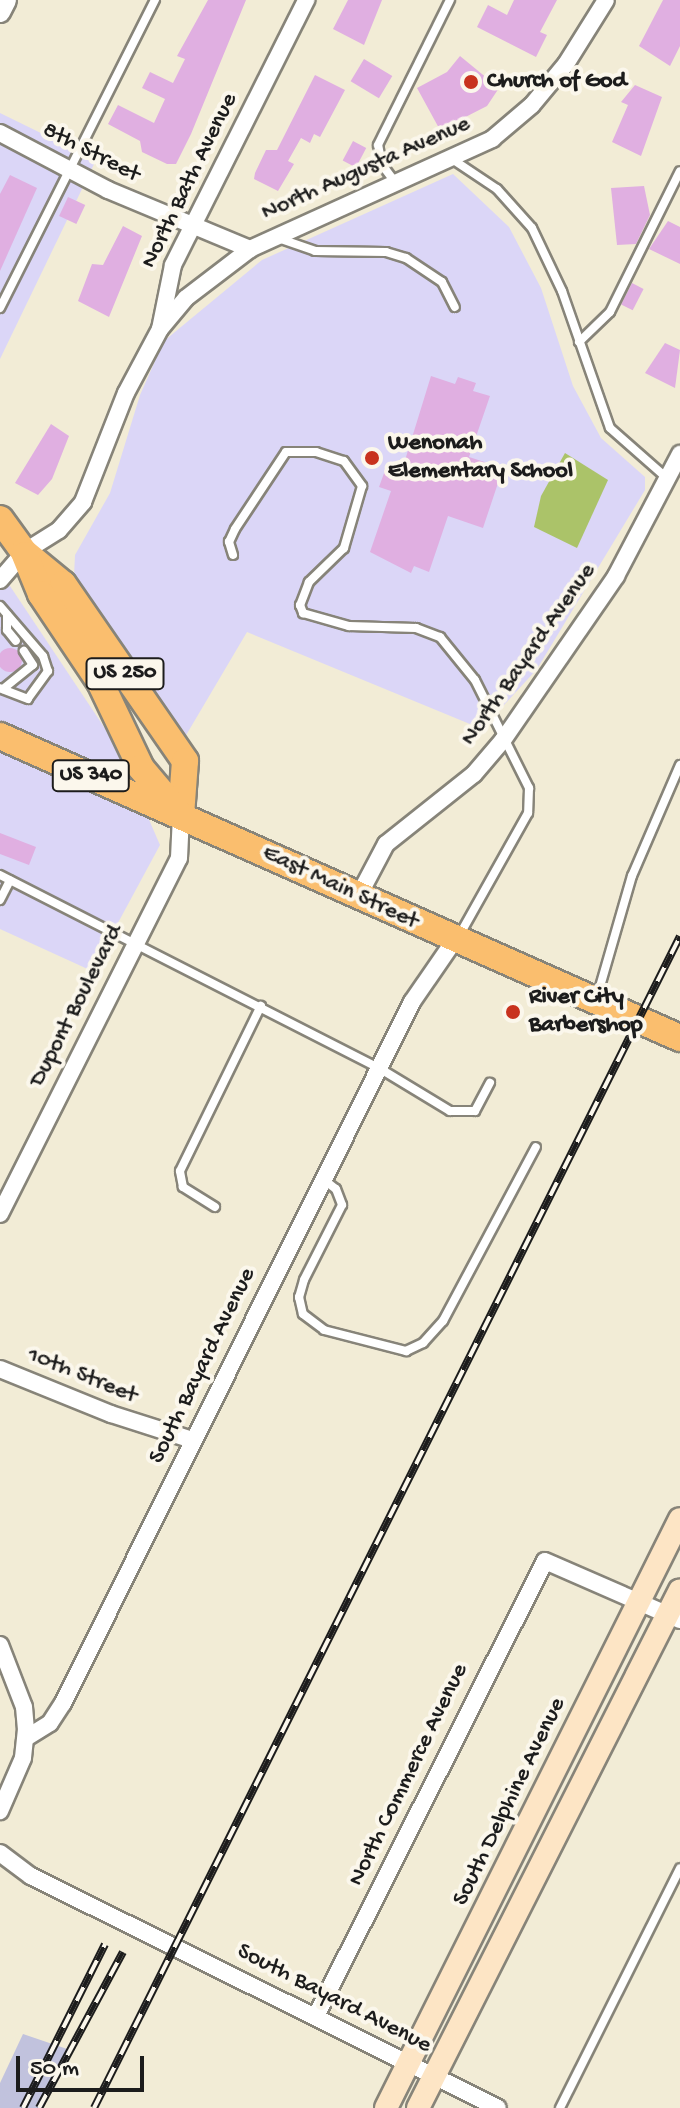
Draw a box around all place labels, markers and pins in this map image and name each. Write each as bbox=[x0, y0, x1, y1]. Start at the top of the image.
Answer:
place label: Church of God bbox=[487, 68, 627, 96]
marker: Church of God bbox=[462, 73, 480, 91]
place label: Wenonah Elementary School bbox=[388, 430, 573, 486]
marker: Wenonah Elementary School bbox=[363, 449, 381, 467]
place label: River City Barbershop bbox=[529, 984, 643, 1040]
marker: River City Barbershop bbox=[504, 1003, 522, 1021]

